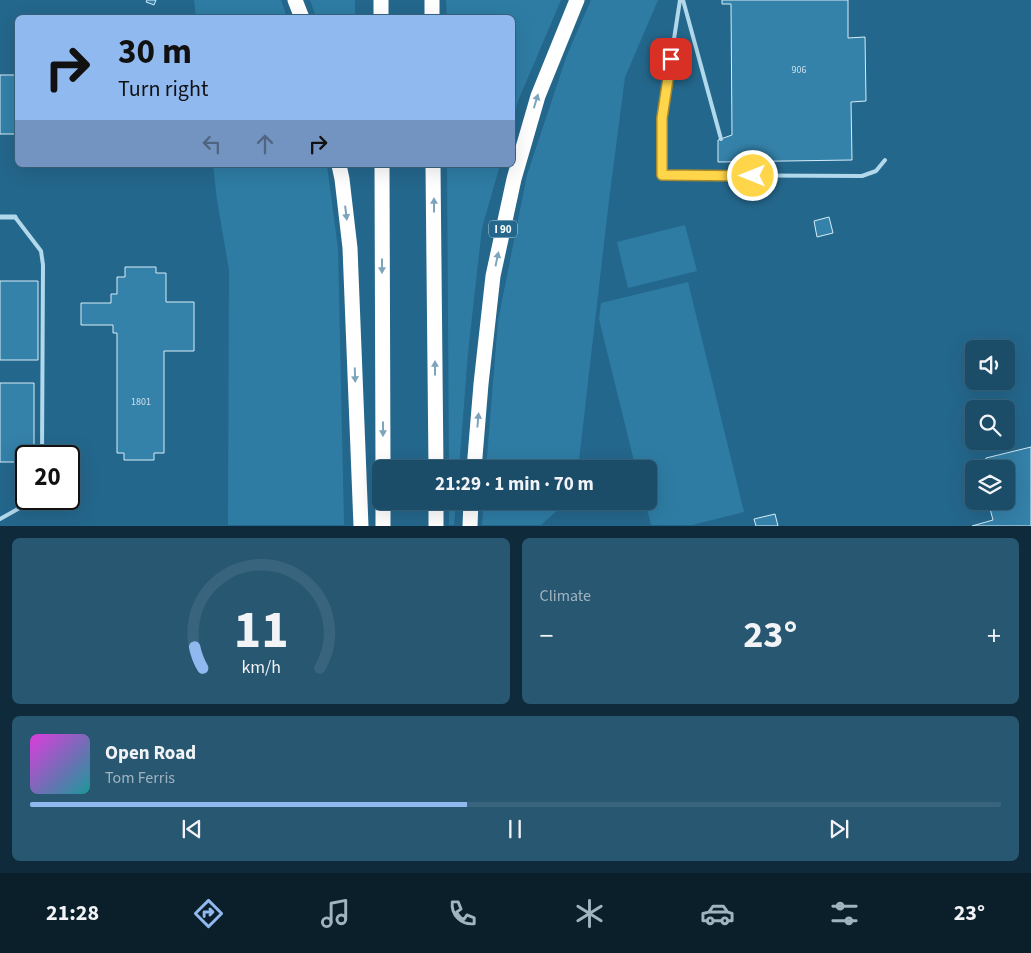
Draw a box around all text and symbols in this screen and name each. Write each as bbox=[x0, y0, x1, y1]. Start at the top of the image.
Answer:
text: 30 m bbox=[118, 27, 192, 77]
icon: right bbox=[35, 35, 100, 100]
pin bbox=[650, 38, 692, 80]
icon: arrive bbox=[657, 45, 685, 73]
house number: 906 bbox=[792, 63, 806, 77]
text: Turn right bbox=[118, 73, 208, 105]
one-way arrow bbox=[533, 94, 541, 109]
icon: left bbox=[198, 130, 226, 158]
icon: ahead bbox=[251, 130, 279, 158]
icon: right bbox=[304, 130, 332, 158]
position arrow bbox=[726, 149, 778, 201]
one-way arrow bbox=[430, 197, 438, 213]
one-way arrow bbox=[342, 206, 350, 222]
road number: I 90 bbox=[489, 220, 517, 238]
one-way arrow bbox=[493, 251, 501, 266]
one-way arrow bbox=[378, 258, 386, 274]
map controls bbox=[965, 340, 1015, 510]
button: sound bbox=[965, 340, 1015, 390]
one-way arrow bbox=[431, 359, 439, 375]
one-way arrow bbox=[352, 368, 360, 384]
house number: 1801 bbox=[131, 395, 151, 409]
button: search bbox=[965, 400, 1015, 450]
one-way arrow bbox=[474, 412, 482, 428]
one-way arrow bbox=[379, 421, 387, 437]
speed limit sign: 20 bbox=[15, 445, 80, 510]
button: layers bbox=[965, 460, 1015, 510]
text: 21:29 · 1 min · 70 m bbox=[435, 471, 594, 498]
text: Climate bbox=[540, 585, 591, 607]
text: 11 bbox=[233, 594, 288, 668]
text: 23° bbox=[743, 608, 797, 662]
text: − bbox=[540, 616, 553, 656]
text: + bbox=[987, 616, 1001, 656]
text: km/h bbox=[241, 655, 281, 680]
text: Open Road bbox=[105, 740, 196, 767]
text: Tom Ferris bbox=[105, 767, 175, 789]
icon: previous bbox=[178, 815, 206, 843]
icon: pause bbox=[501, 815, 529, 843]
icon: next bbox=[825, 815, 853, 843]
icon: directions bbox=[191, 896, 226, 931]
icon: music bbox=[318, 896, 353, 931]
icon: phone bbox=[445, 896, 480, 931]
icon: climate bbox=[572, 896, 607, 931]
icon: car bbox=[700, 896, 735, 931]
icon: filters bbox=[827, 896, 862, 931]
text: 21:28 bbox=[46, 897, 99, 929]
text: 23° bbox=[954, 897, 985, 929]

